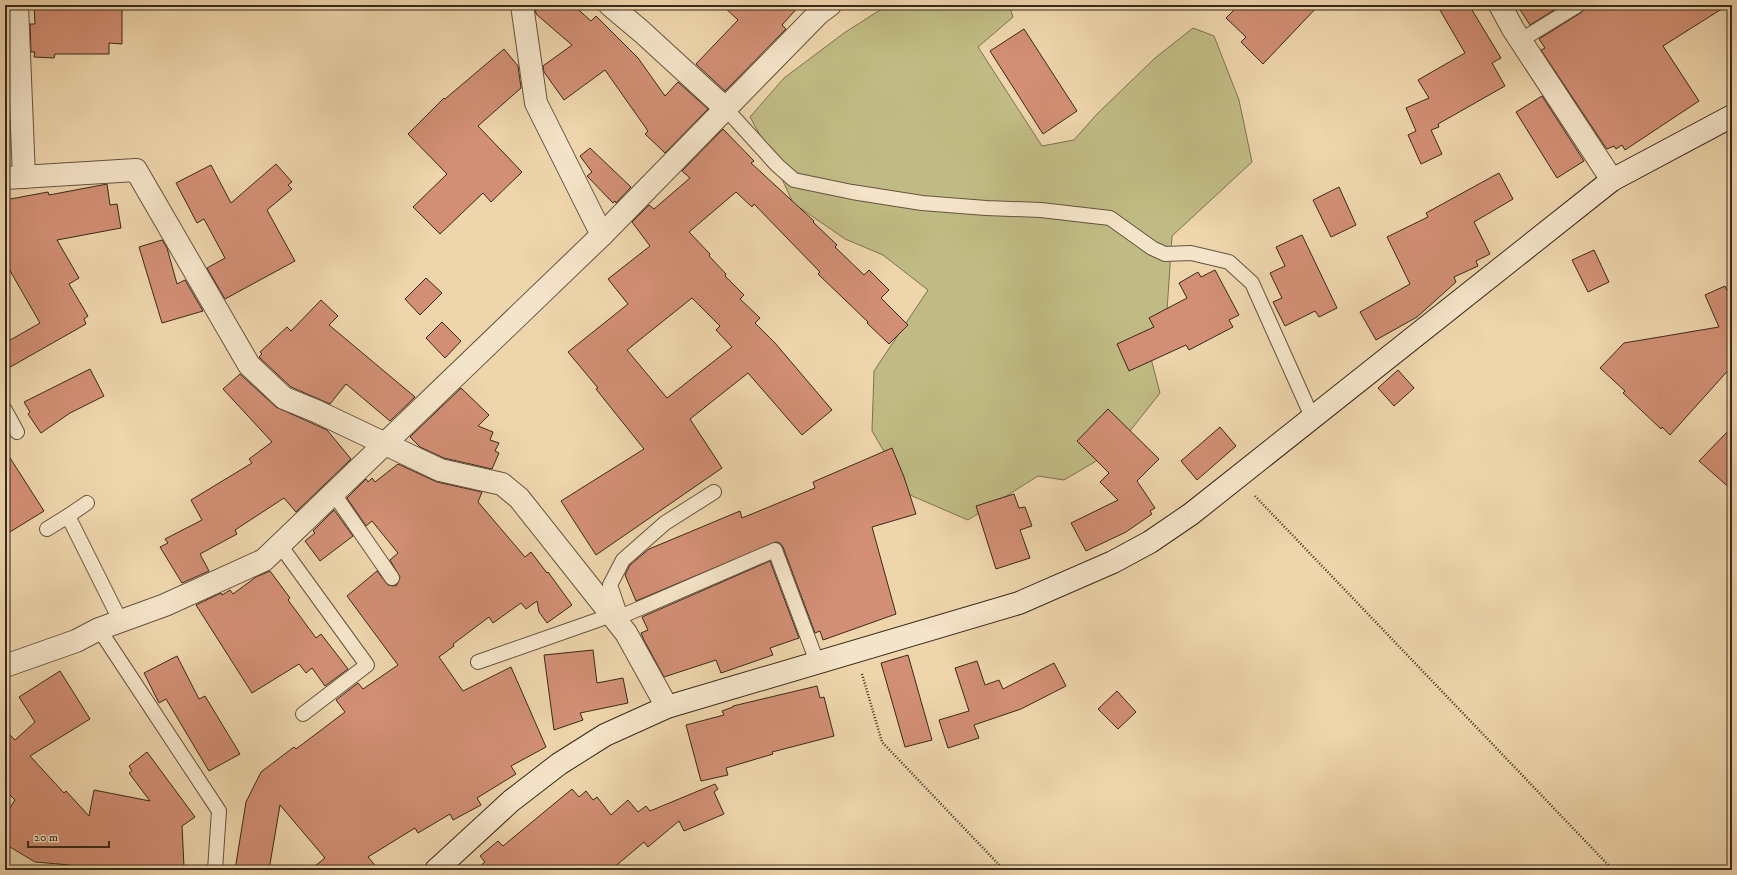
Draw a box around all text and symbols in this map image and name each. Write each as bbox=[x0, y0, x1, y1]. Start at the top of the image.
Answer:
scale bar bbox=[28, 823, 109, 849]
text: 20 m bbox=[34, 830, 58, 845]

